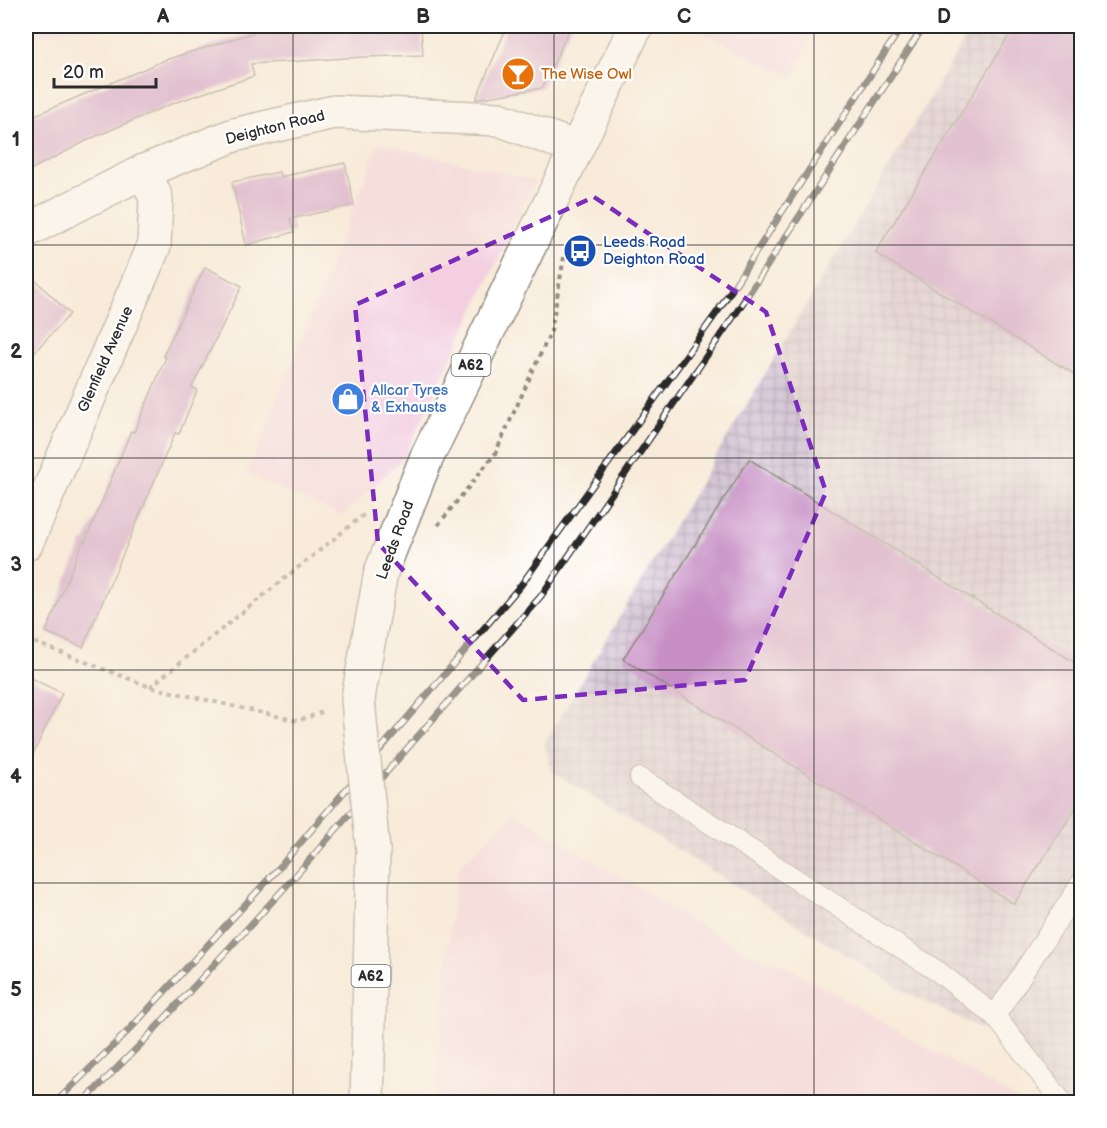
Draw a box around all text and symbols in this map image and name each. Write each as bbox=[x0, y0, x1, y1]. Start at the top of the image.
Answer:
text: A bbox=[156, 5, 170, 29]
text: B bbox=[416, 5, 430, 29]
text: C bbox=[677, 5, 691, 29]
text: D bbox=[937, 5, 951, 29]
scale bar bbox=[54, 51, 156, 89]
bar icon: The Wise Owl bbox=[500, 56, 536, 92]
text: 20 m bbox=[63, 62, 104, 83]
place label: The Wise Owl bbox=[541, 65, 632, 84]
street label: Deighton Road bbox=[224, 106, 327, 149]
text: 1 bbox=[12, 128, 20, 152]
bus stop icon: Leeds Road Deighton Road bbox=[562, 233, 598, 269]
place label: Leeds Road Deighton Road bbox=[603, 233, 705, 269]
street label: Glenfield Avenue bbox=[74, 303, 137, 415]
text: 2 bbox=[10, 340, 22, 364]
road number: A62 bbox=[452, 354, 490, 376]
shop icon: Allcar Tyres & Exhausts bbox=[330, 381, 366, 417]
place label: Allcar Tyres & Exhausts bbox=[371, 381, 449, 417]
street label: Leeds Road bbox=[372, 498, 418, 582]
text: 3 bbox=[10, 553, 22, 577]
text: 4 bbox=[10, 765, 22, 789]
road number: A62 bbox=[352, 965, 391, 987]
text: 5 bbox=[10, 978, 22, 1002]

